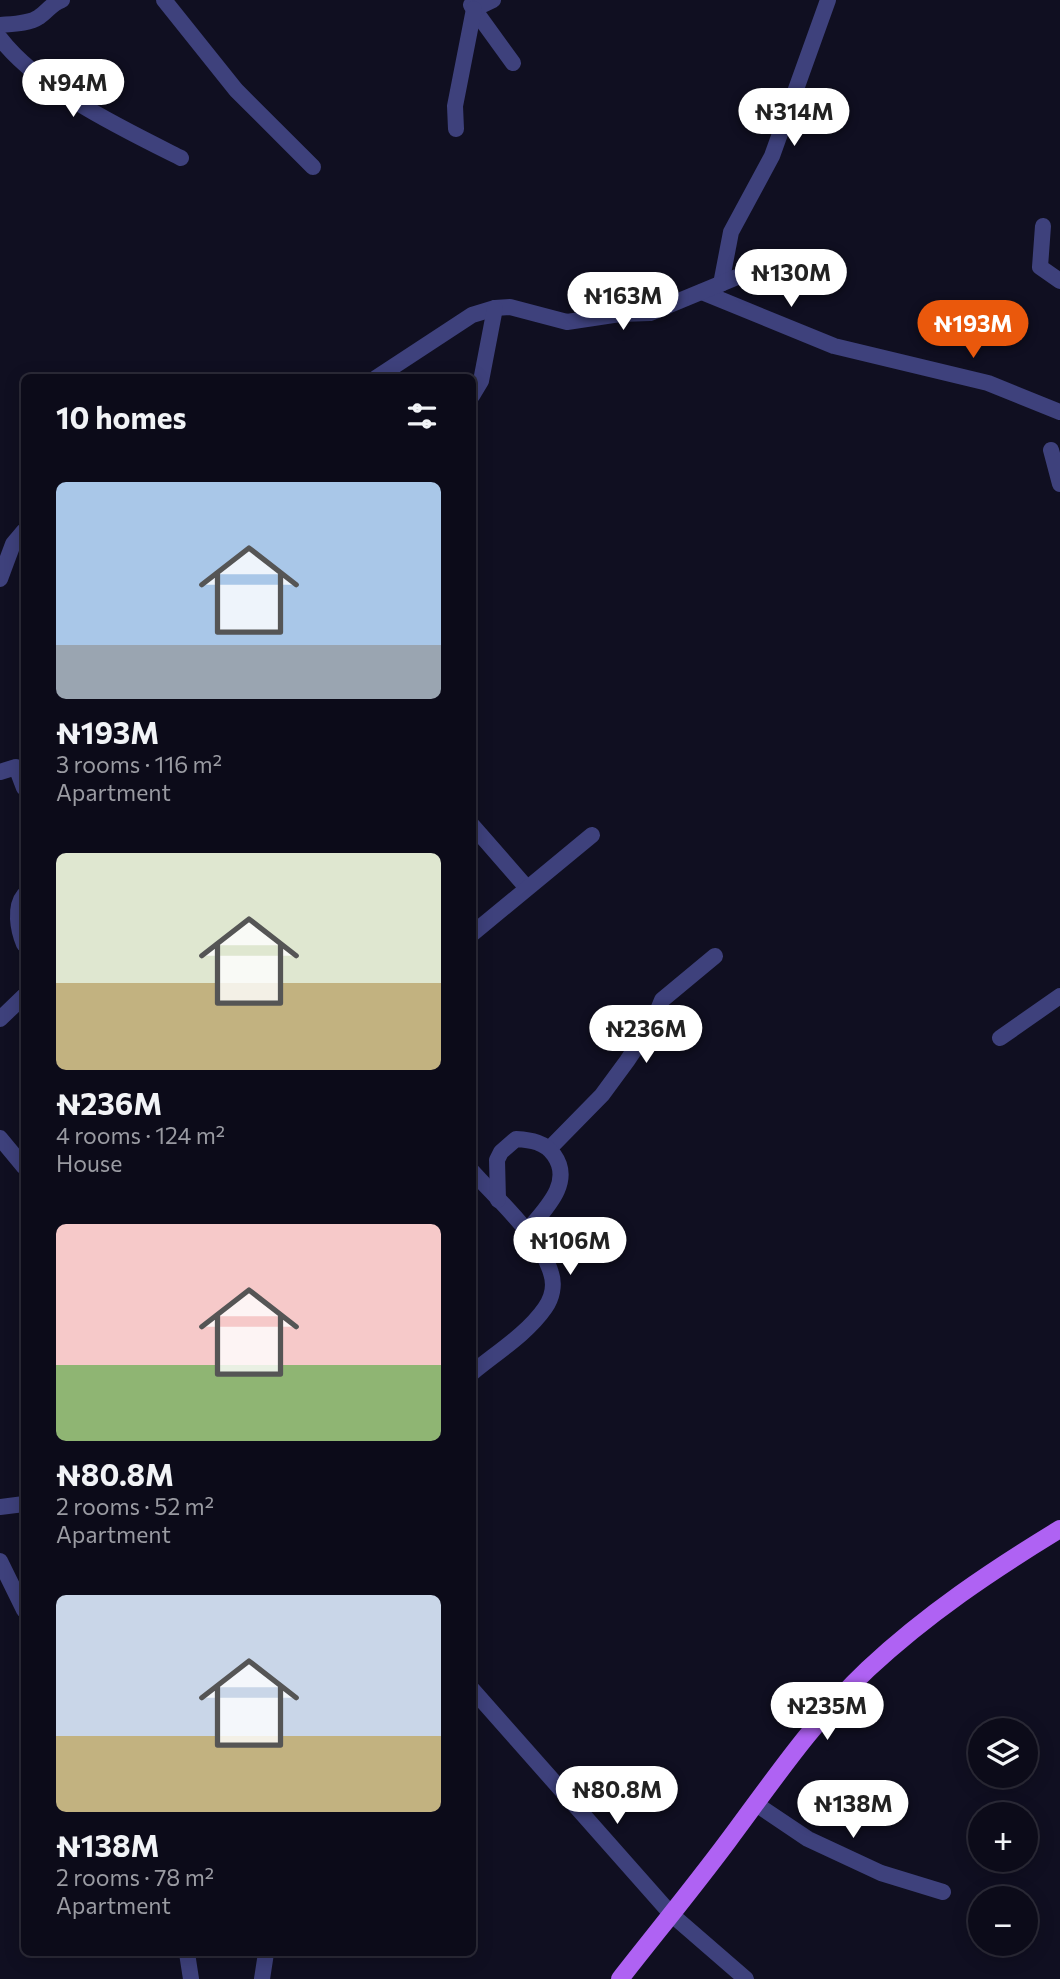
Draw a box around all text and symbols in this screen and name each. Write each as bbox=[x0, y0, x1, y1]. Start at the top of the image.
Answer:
pin: ₦94M bbox=[32, 60, 114, 119]
text: ₦94M bbox=[38, 68, 108, 96]
pin: ₦314M bbox=[745, 88, 843, 148]
text: ₦314M bbox=[754, 97, 834, 125]
pin: ₦130M bbox=[742, 250, 840, 309]
text: ₦130M bbox=[751, 258, 831, 286]
pin: ₦163M bbox=[574, 272, 672, 332]
text: ₦163M bbox=[583, 281, 663, 309]
pin: ₦193M bbox=[924, 300, 1022, 360]
text: ₦193M bbox=[933, 309, 1013, 337]
icon: filters bbox=[403, 397, 441, 435]
text: 10 homes bbox=[56, 398, 186, 435]
icon: home bbox=[186, 527, 312, 653]
text: ₦193M bbox=[56, 713, 159, 750]
text: 3 rooms · 116 m² bbox=[56, 750, 222, 778]
text: Apartment bbox=[56, 778, 171, 806]
icon: home bbox=[186, 898, 312, 1024]
pin: ₦236M bbox=[597, 1006, 695, 1065]
text: ₦236M bbox=[605, 1014, 687, 1042]
text: ₦236M bbox=[56, 1084, 162, 1121]
text: 4 rooms · 124 m² bbox=[56, 1121, 225, 1149]
text: House bbox=[56, 1149, 122, 1177]
pin: ₦106M bbox=[521, 1218, 619, 1277]
text: ₦106M bbox=[529, 1226, 611, 1254]
icon: home bbox=[186, 1269, 312, 1395]
text: ₦80.8M bbox=[56, 1455, 174, 1492]
text: 2 rooms · 52 m² bbox=[56, 1492, 214, 1520]
text: Apartment bbox=[56, 1520, 171, 1548]
icon: home bbox=[186, 1640, 312, 1766]
pin: ₦235M bbox=[778, 1682, 876, 1742]
text: ₦235M bbox=[787, 1691, 867, 1719]
map controls bbox=[968, 1718, 1038, 1956]
button: layers bbox=[968, 1718, 1038, 1788]
pin: ₦80.8M bbox=[560, 1766, 674, 1826]
text: ₦80.8M bbox=[572, 1775, 662, 1803]
pin: ₦138M bbox=[804, 1780, 902, 1840]
text: ₦138M bbox=[813, 1789, 893, 1817]
button: + bbox=[968, 1802, 1038, 1872]
text: ₦138M bbox=[56, 1826, 159, 1863]
text: 2 rooms · 78 m² bbox=[56, 1863, 214, 1891]
button: − bbox=[968, 1886, 1038, 1956]
text: Apartment bbox=[56, 1891, 171, 1919]

